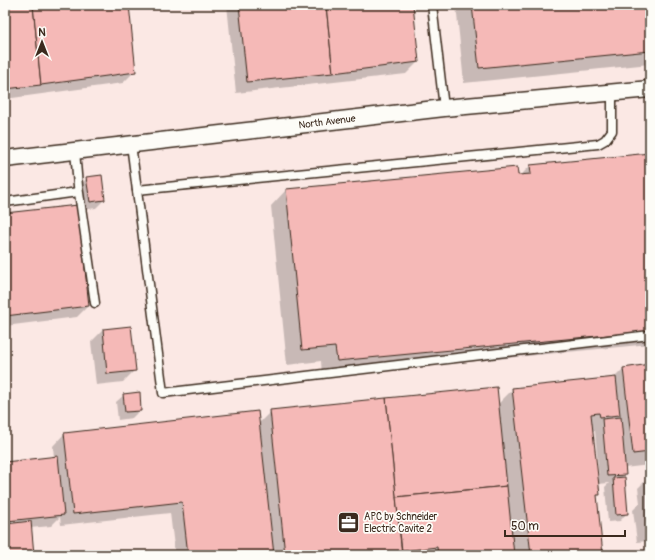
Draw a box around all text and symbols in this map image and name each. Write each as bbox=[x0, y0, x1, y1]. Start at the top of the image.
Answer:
north arrow bbox=[22, 22, 62, 62]
text: N bbox=[38, 26, 46, 39]
street label: North Avenue bbox=[298, 113, 356, 131]
office icon: APC by Schneider Electric Cavite 2 bbox=[336, 509, 362, 535]
place label: APC by Schneider Electric Cavite 2 bbox=[364, 511, 438, 535]
scale bar bbox=[505, 512, 625, 538]
text: 50 m bbox=[511, 519, 539, 534]

